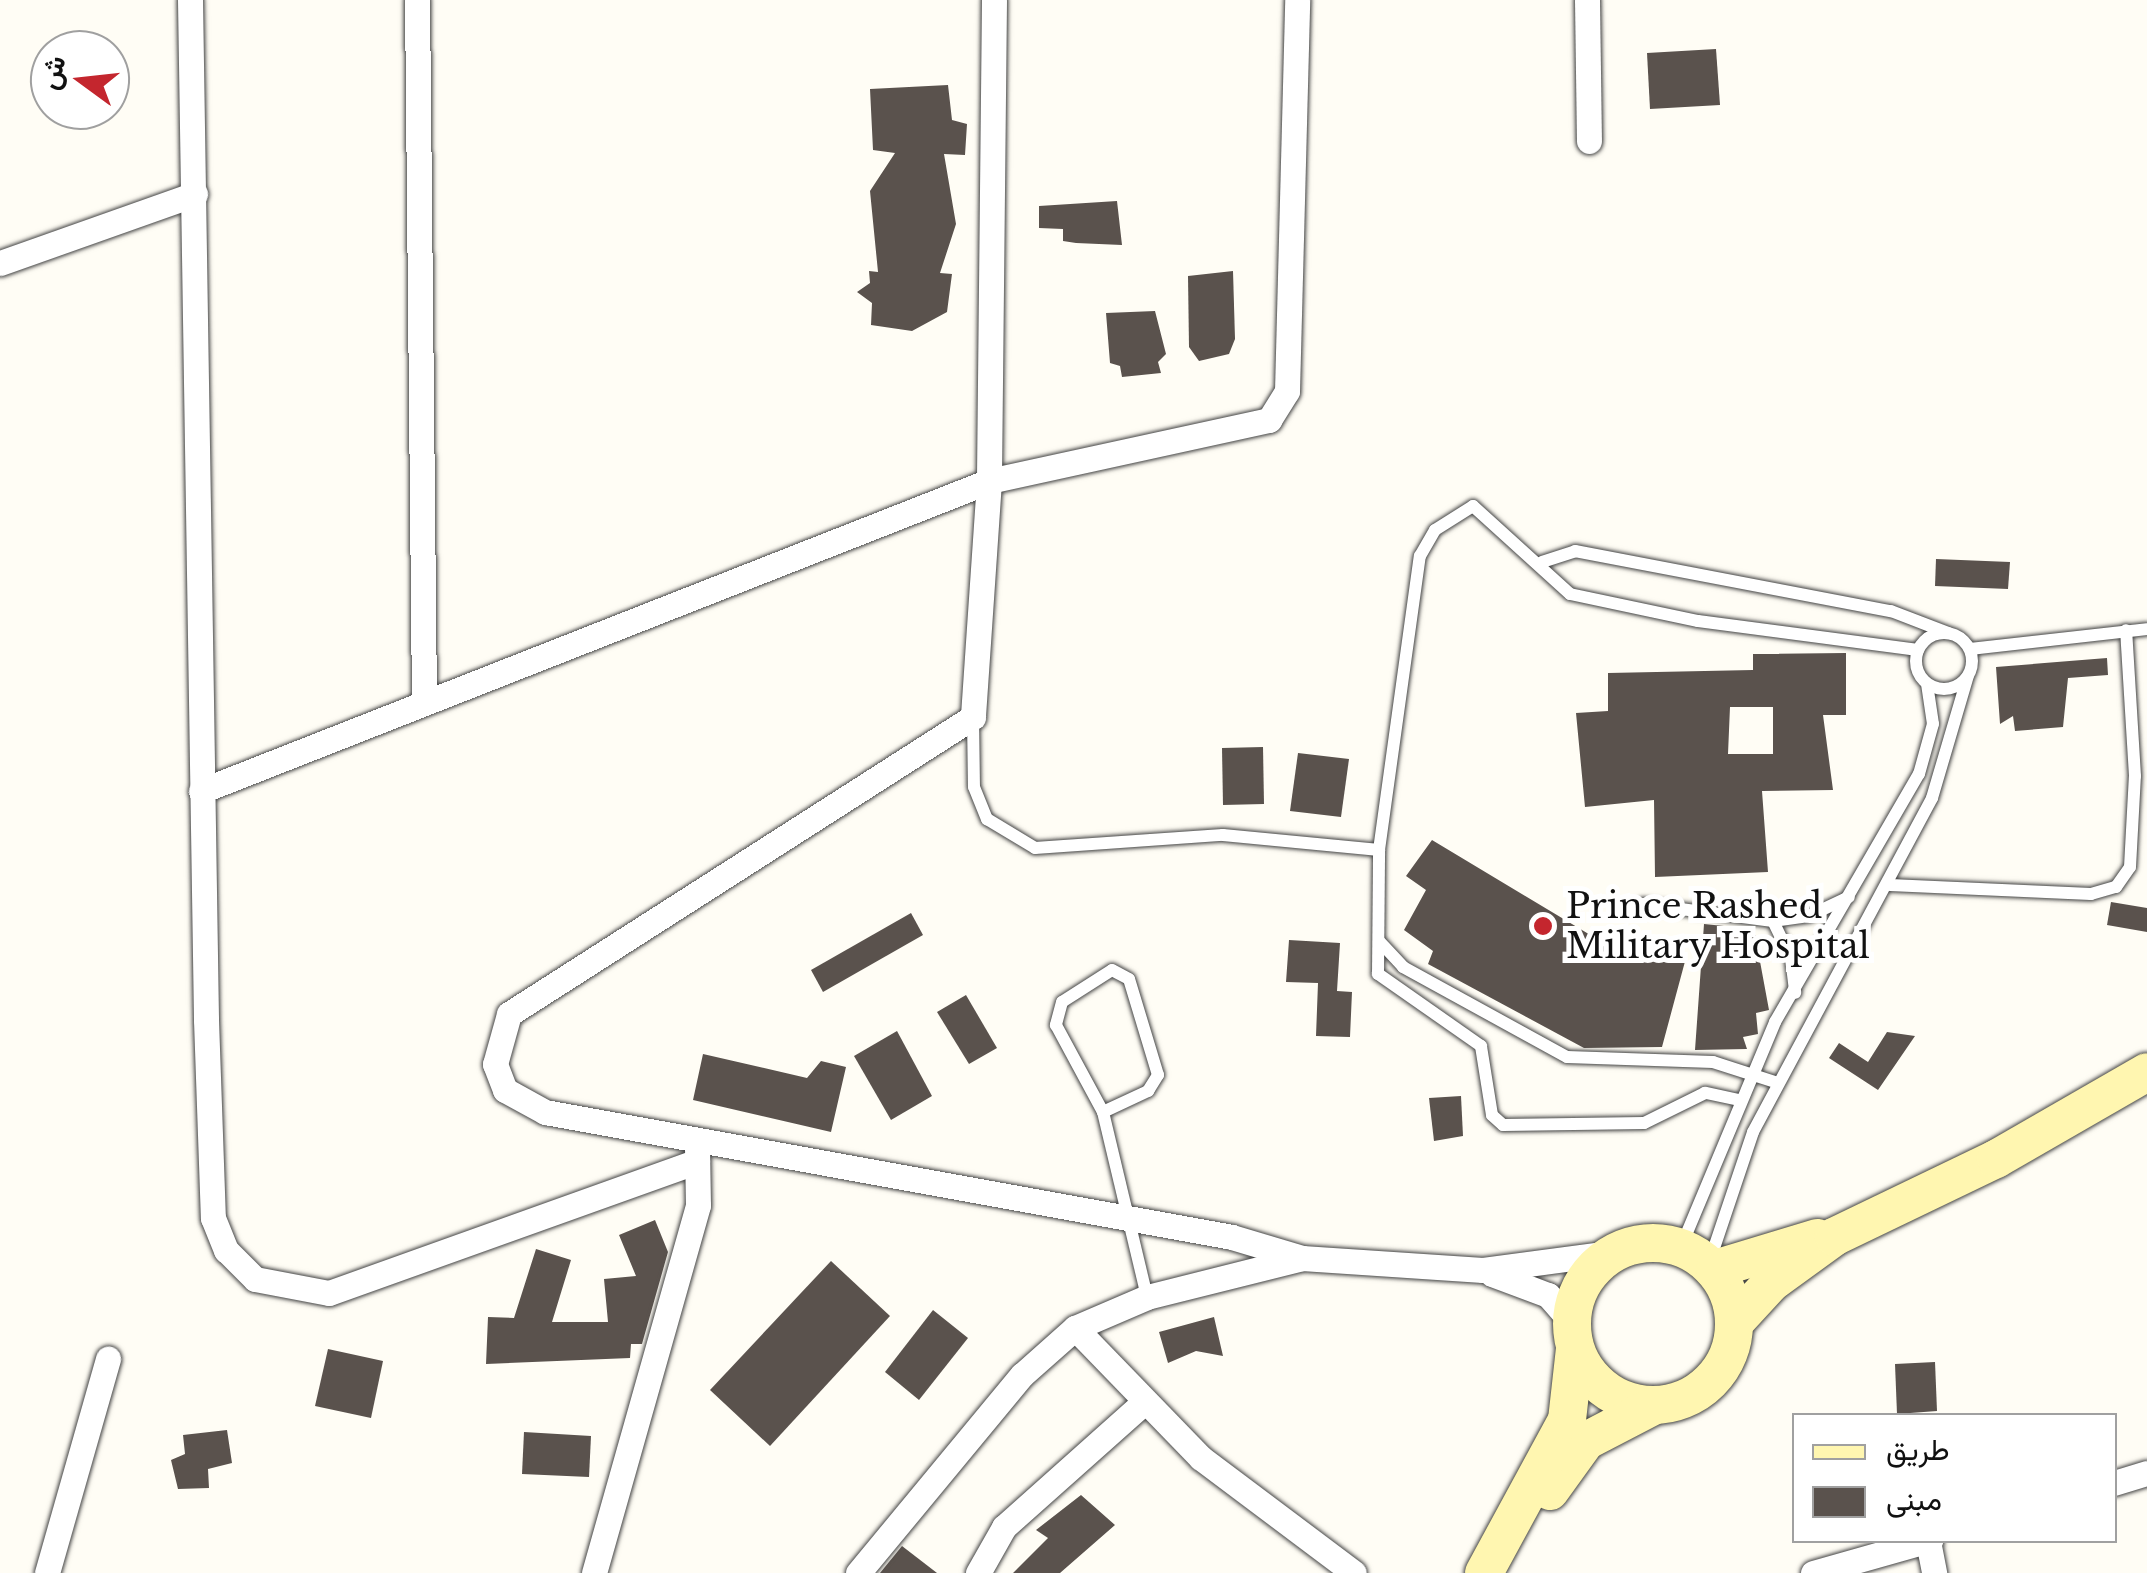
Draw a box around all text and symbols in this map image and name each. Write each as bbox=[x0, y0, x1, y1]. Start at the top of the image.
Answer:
north arrow bbox=[30, 30, 130, 130]
text: ش bbox=[31, 52, 74, 93]
place label: Prince Rashed Military Hospital bbox=[1566, 885, 1871, 967]
marker: Prince Rashed Military Hospital bbox=[1530, 913, 1556, 939]
legend bbox=[1792, 1413, 2117, 1543]
text: طريق bbox=[1886, 1431, 1950, 1468]
text: مبنى bbox=[1886, 1481, 1942, 1518]

